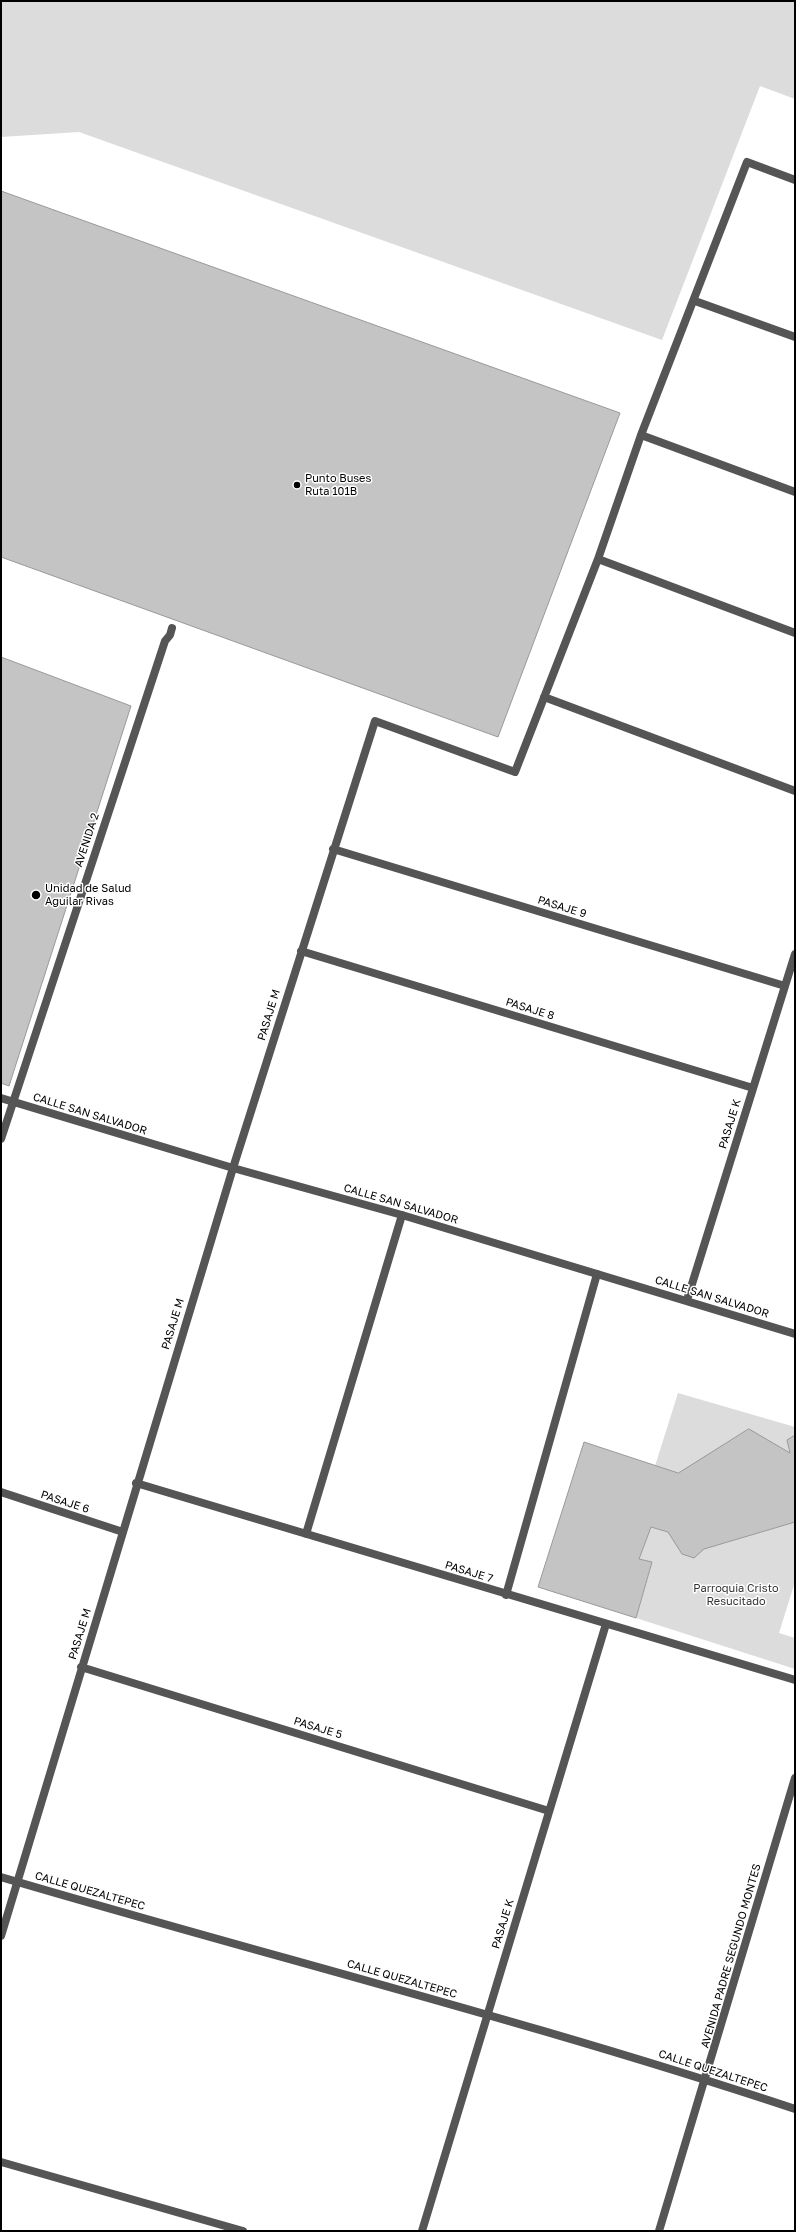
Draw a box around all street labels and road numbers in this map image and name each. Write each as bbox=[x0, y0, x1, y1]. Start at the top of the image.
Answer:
street label: AVENIDA 2 bbox=[72, 811, 102, 869]
street label: PASAJE 9 bbox=[536, 893, 588, 921]
street label: PASAJE M bbox=[255, 988, 283, 1042]
street label: PASAJE 8 bbox=[504, 995, 556, 1023]
street label: CALLE SAN SALVADOR bbox=[31, 1090, 149, 1138]
street label: PASAJE K bbox=[716, 1098, 744, 1150]
street label: CALLE SAN SALVADOR bbox=[342, 1181, 460, 1227]
street label: CALLE SAN SALVADOR bbox=[653, 1273, 771, 1321]
street label: PASAJE M bbox=[159, 1297, 187, 1351]
street label: PASAJE 6 bbox=[39, 1488, 91, 1516]
street label: PASAJE 7 bbox=[443, 1558, 495, 1586]
street label: PASAJE M bbox=[66, 1607, 94, 1661]
street label: PASAJE 5 bbox=[292, 1714, 344, 1742]
street label: AVENIDA PADRE SEGUNDO MONTES bbox=[698, 1862, 764, 2050]
street label: CALLE QUEZALTEPEC bbox=[34, 1869, 146, 1913]
street label: PASAJE K bbox=[489, 1898, 517, 1950]
street label: CALLE QUEZALTEPEC bbox=[346, 1957, 458, 2001]
street label: CALLE QUEZALTEPEC bbox=[657, 2047, 769, 2095]

